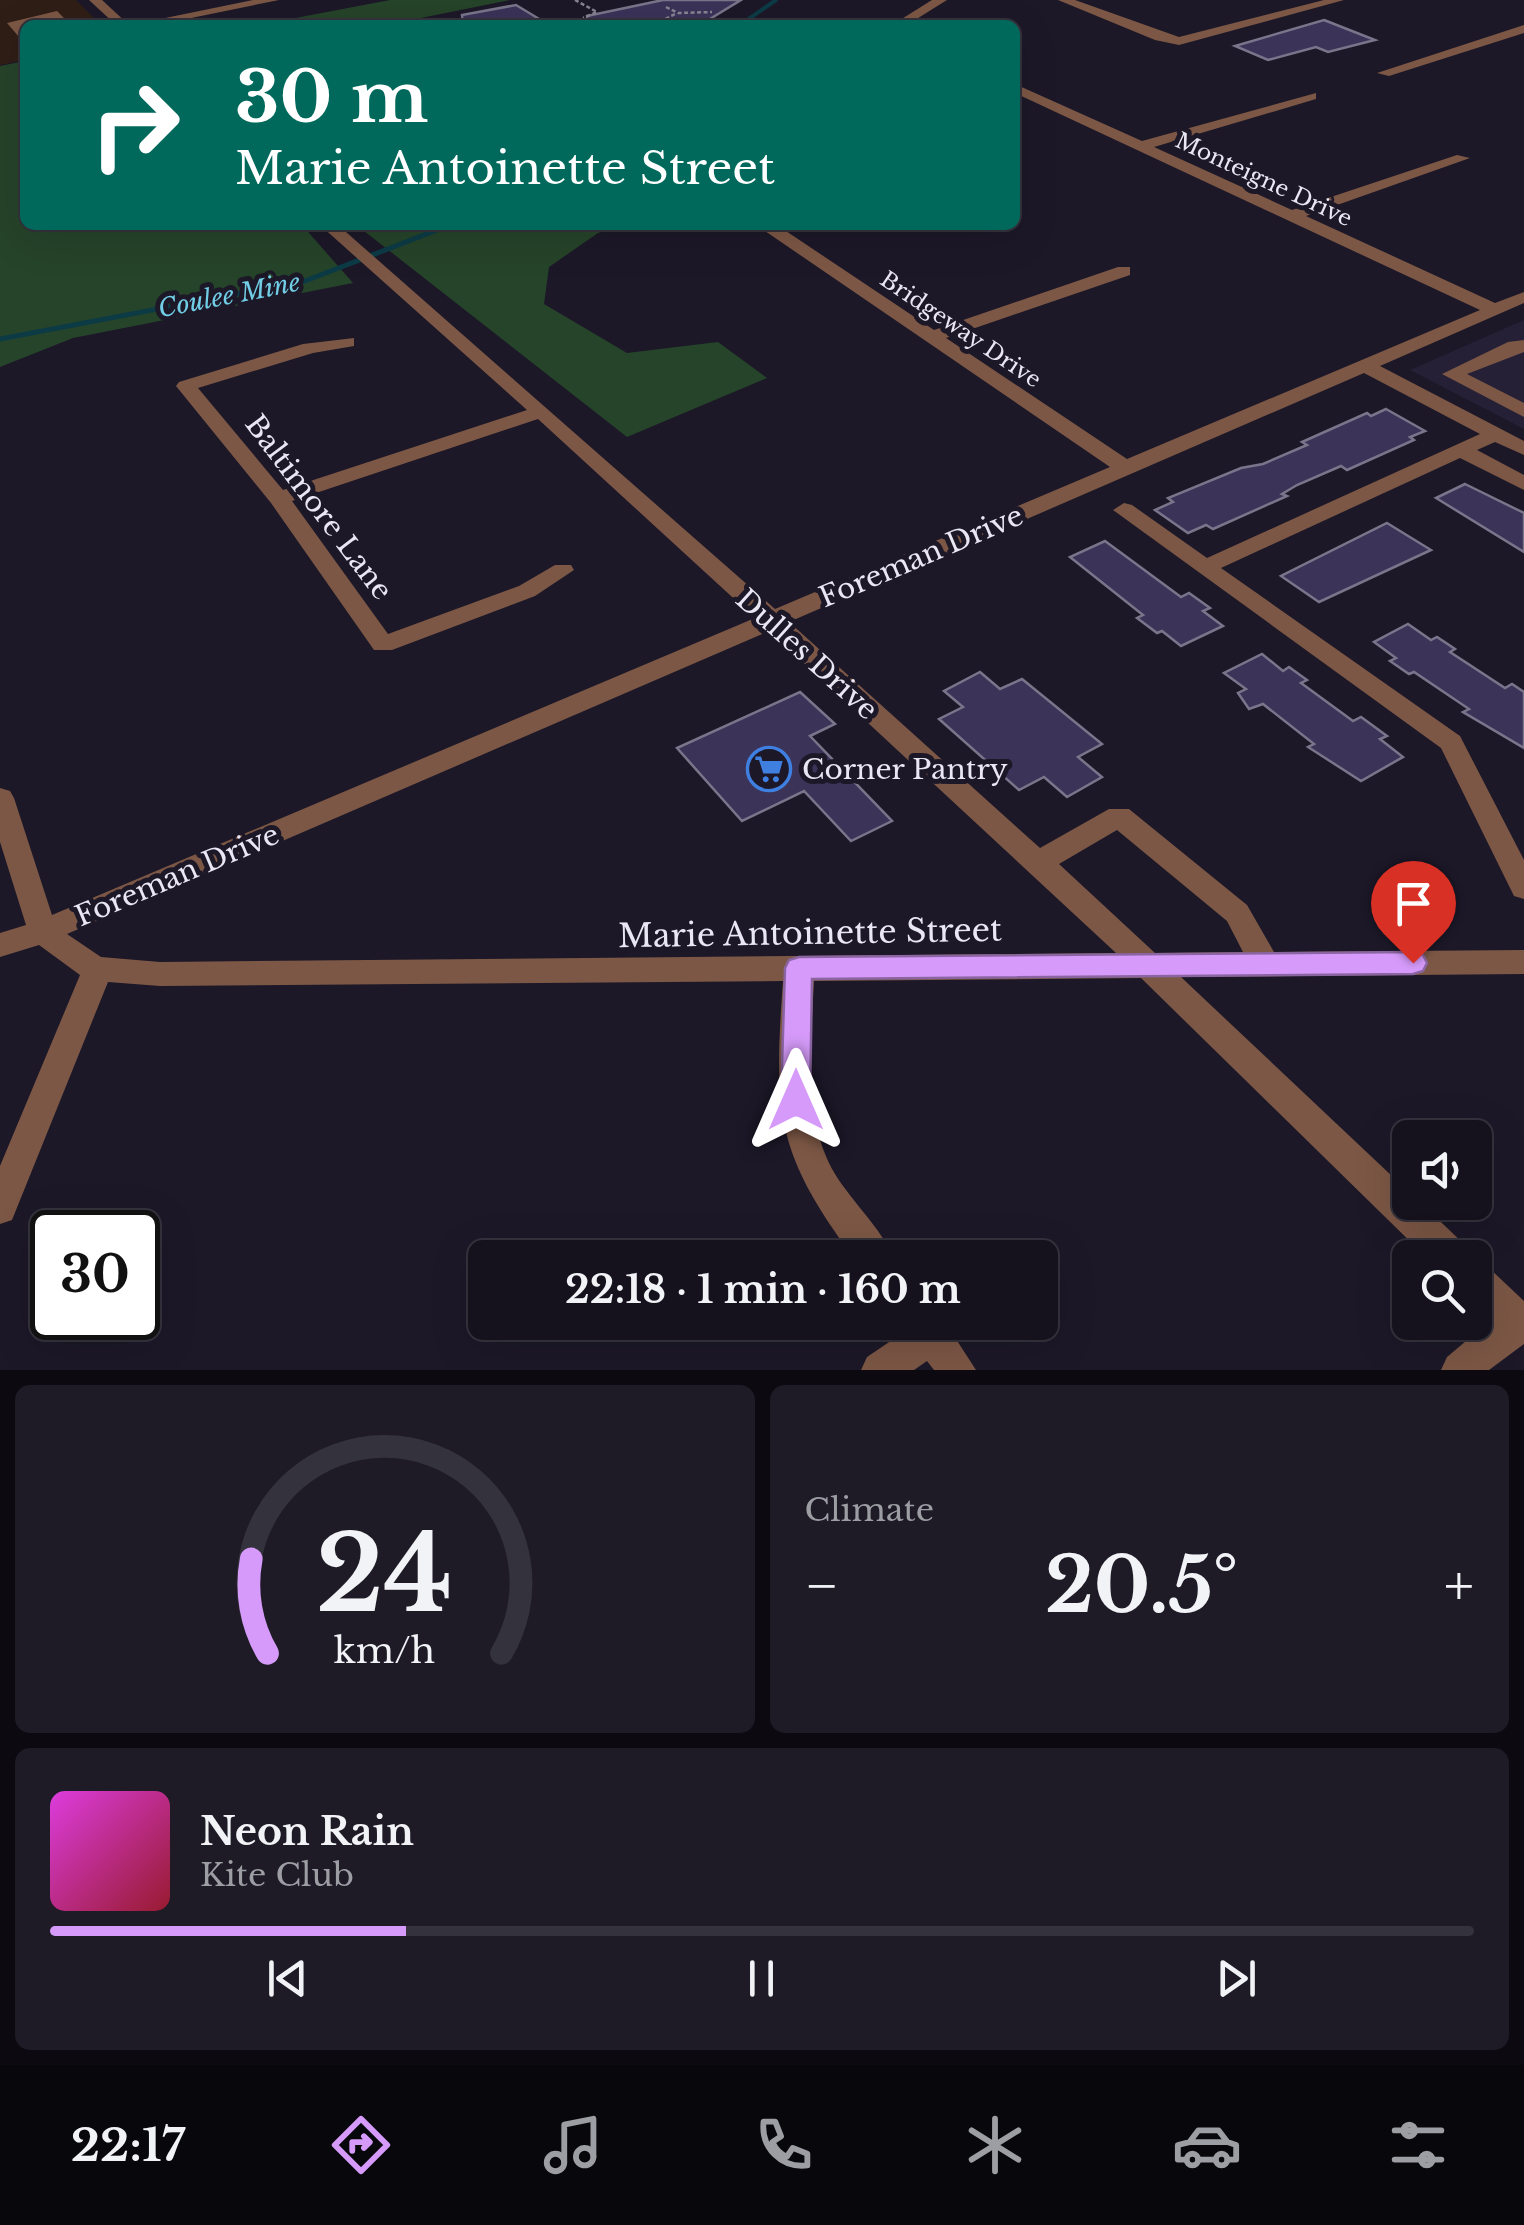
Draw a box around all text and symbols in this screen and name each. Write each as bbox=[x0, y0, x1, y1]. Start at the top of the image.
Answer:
text: 30 m bbox=[235, 54, 428, 141]
icon: right bbox=[70, 60, 200, 190]
street label: Monteigne Drive bbox=[1171, 127, 1356, 232]
text: Marie Antoinette Street bbox=[235, 140, 775, 196]
water label: Coulee Mine bbox=[155, 266, 303, 324]
street label: Bridgeway Drive bbox=[875, 266, 1046, 393]
street label: Baltimore Lane bbox=[238, 408, 400, 607]
street label: Foreman Drive bbox=[814, 498, 1028, 615]
street label: Dulles Drive bbox=[729, 582, 885, 727]
supermarket icon: Corner Pantry bbox=[746, 746, 792, 792]
place label: Corner Pantry bbox=[802, 752, 1008, 787]
street label: Foreman Drive bbox=[70, 817, 284, 934]
pin bbox=[1371, 861, 1456, 964]
icon: arrive bbox=[1386, 876, 1441, 931]
street label: Marie Antoinette Street bbox=[618, 910, 1002, 956]
position arrow bbox=[744, 1048, 848, 1152]
map controls bbox=[1392, 1120, 1492, 1340]
button: sound bbox=[1392, 1120, 1492, 1220]
speed limit sign: 30 bbox=[30, 1210, 160, 1340]
button: search bbox=[1392, 1240, 1492, 1340]
text: 22:18 · 1 min · 160 m bbox=[565, 1266, 961, 1313]
text: Climate bbox=[805, 1490, 934, 1530]
text: 24 bbox=[316, 1510, 453, 1639]
text: 20.5° bbox=[1045, 1539, 1238, 1632]
text: − bbox=[805, 1552, 839, 1620]
text: + bbox=[1444, 1552, 1474, 1620]
text: km/h bbox=[334, 1628, 435, 1673]
text: Neon Rain bbox=[200, 1808, 414, 1855]
text: Kite Club bbox=[200, 1855, 354, 1895]
icon: previous bbox=[260, 1951, 315, 2006]
icon: pause bbox=[734, 1951, 789, 2006]
icon: next bbox=[1209, 1951, 1264, 2006]
icon: directions bbox=[326, 2110, 396, 2180]
icon: music bbox=[538, 2110, 608, 2180]
icon: phone bbox=[749, 2110, 819, 2180]
icon: climate bbox=[960, 2110, 1030, 2180]
icon: car bbox=[1172, 2110, 1242, 2180]
icon: filters bbox=[1383, 2110, 1453, 2180]
text: 22:17 bbox=[71, 2117, 185, 2173]

